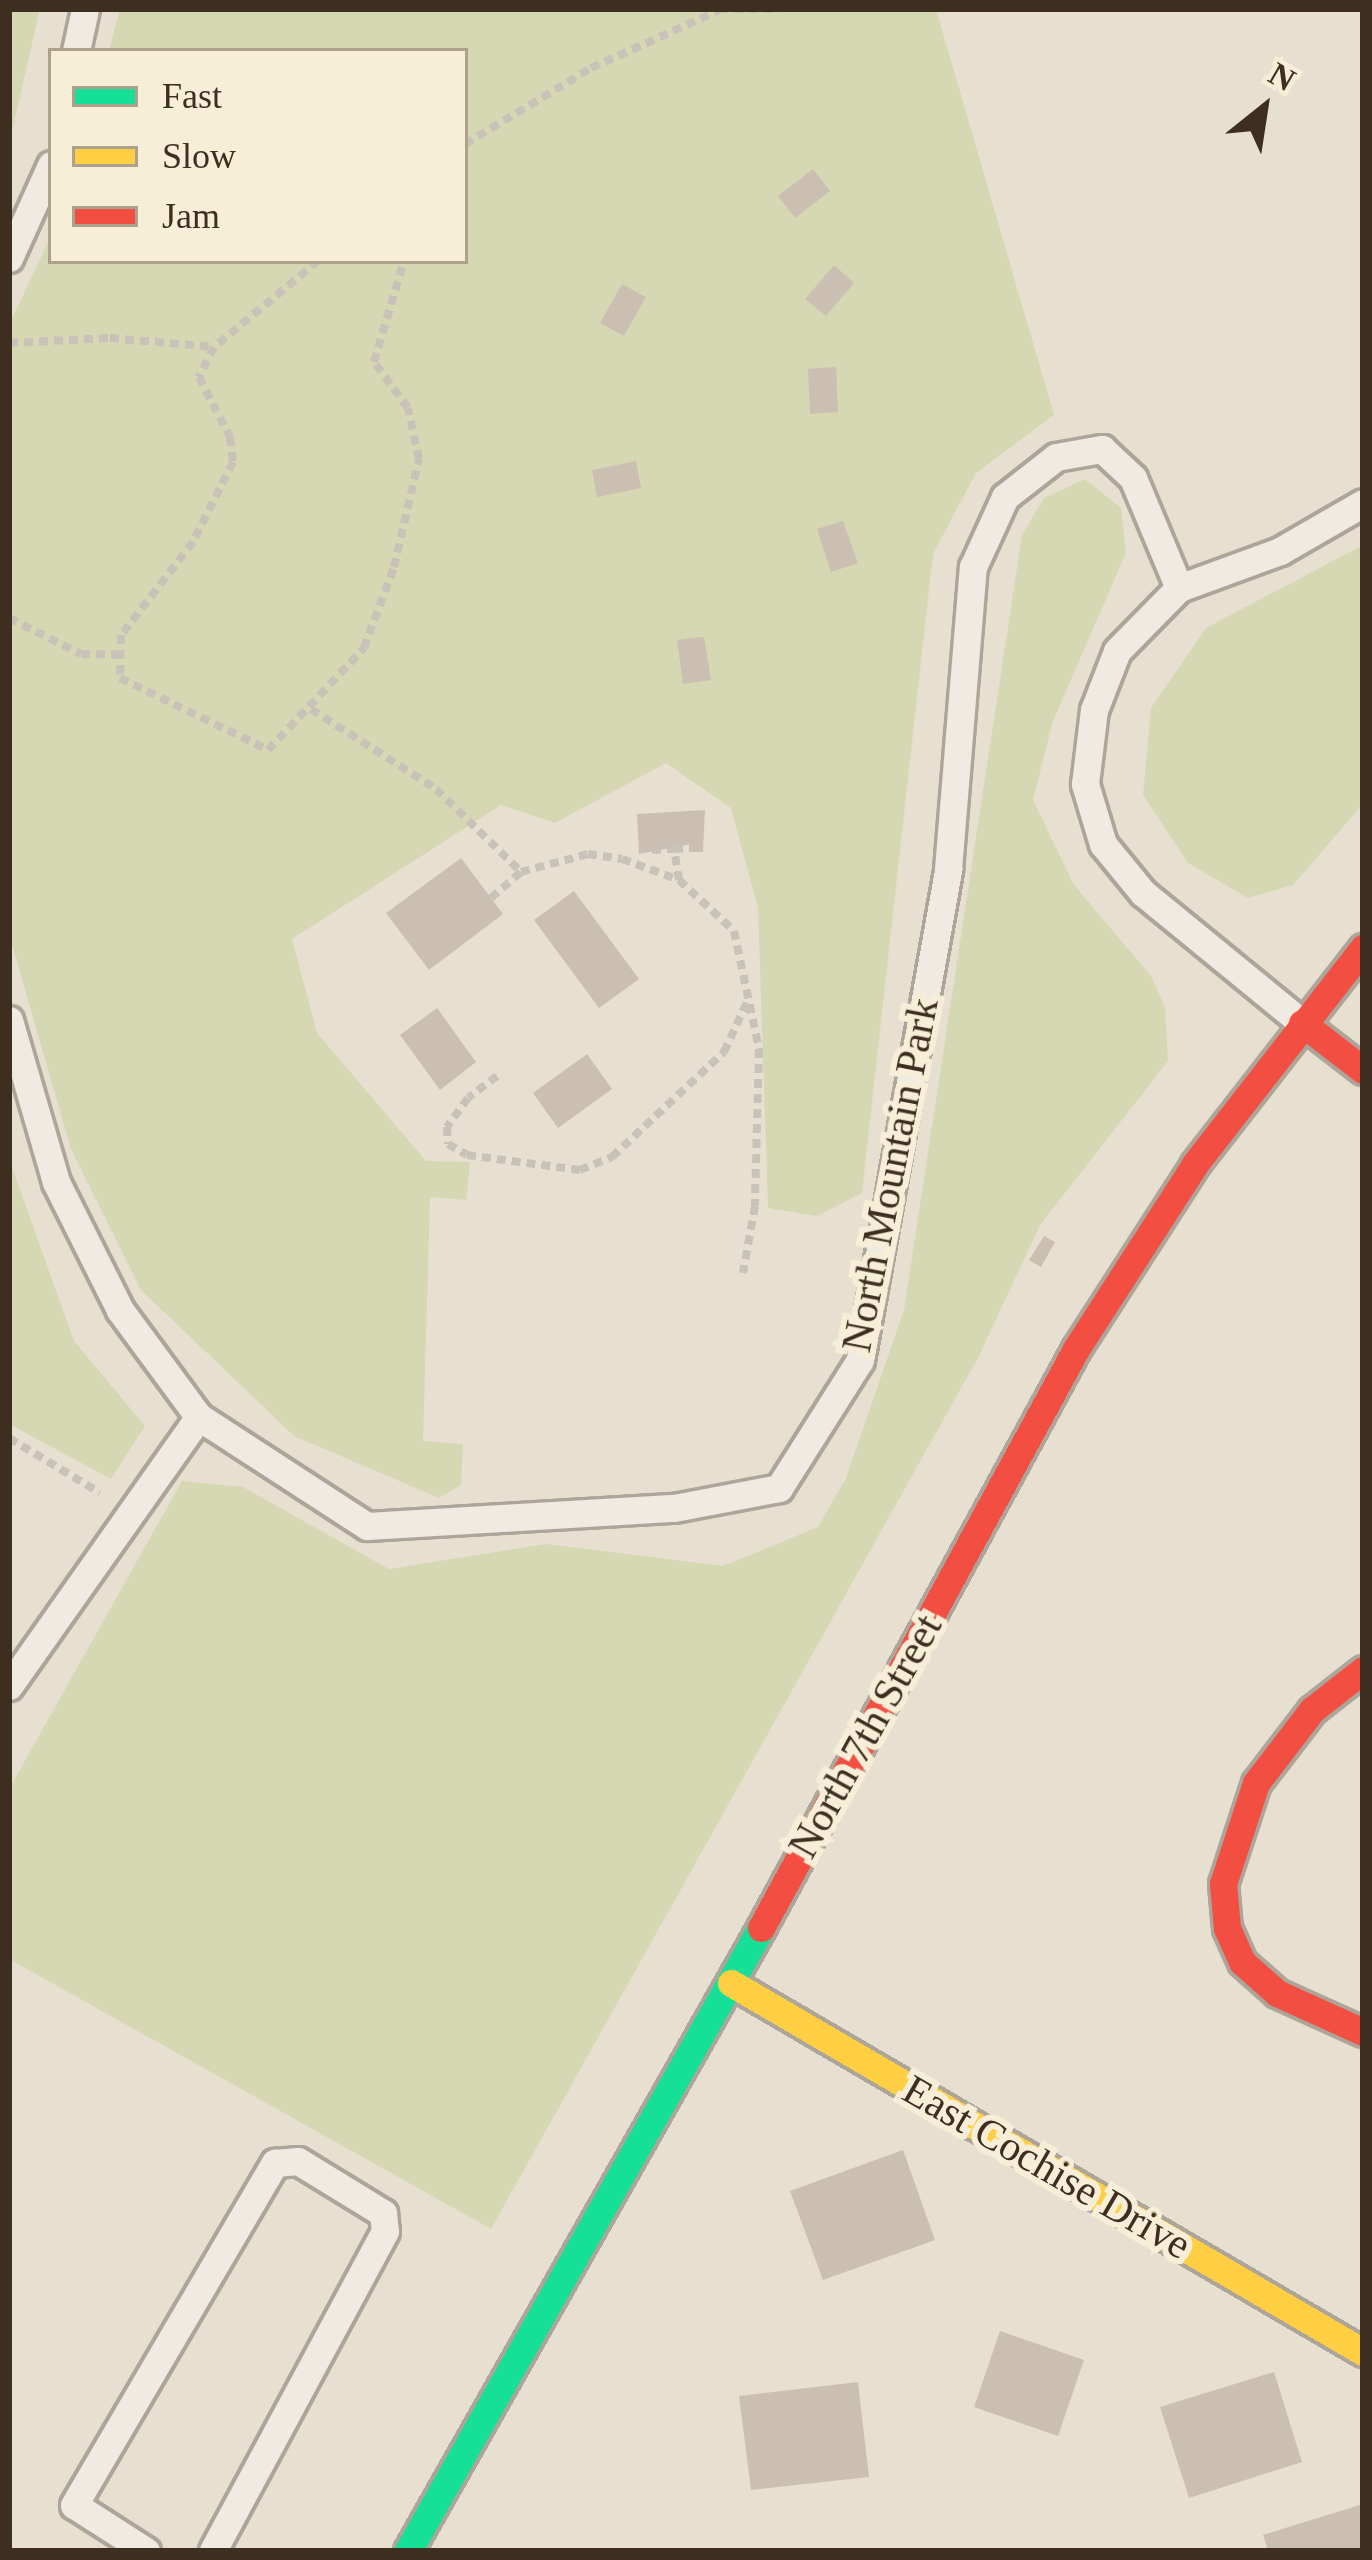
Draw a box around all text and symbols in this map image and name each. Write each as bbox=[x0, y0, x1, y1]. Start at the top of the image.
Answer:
legend bbox=[48, 48, 468, 264]
north arrow bbox=[1204, 48, 1324, 168]
text: N bbox=[1263, 55, 1301, 98]
text: Fast bbox=[162, 76, 222, 116]
text: Slow bbox=[162, 136, 236, 176]
text: Jam bbox=[162, 196, 220, 236]
street label: North Mountain Park bbox=[831, 994, 949, 1356]
street label: North 7th Street bbox=[777, 1605, 953, 1867]
street label: East Cochise Drive bbox=[894, 2064, 1200, 2270]

